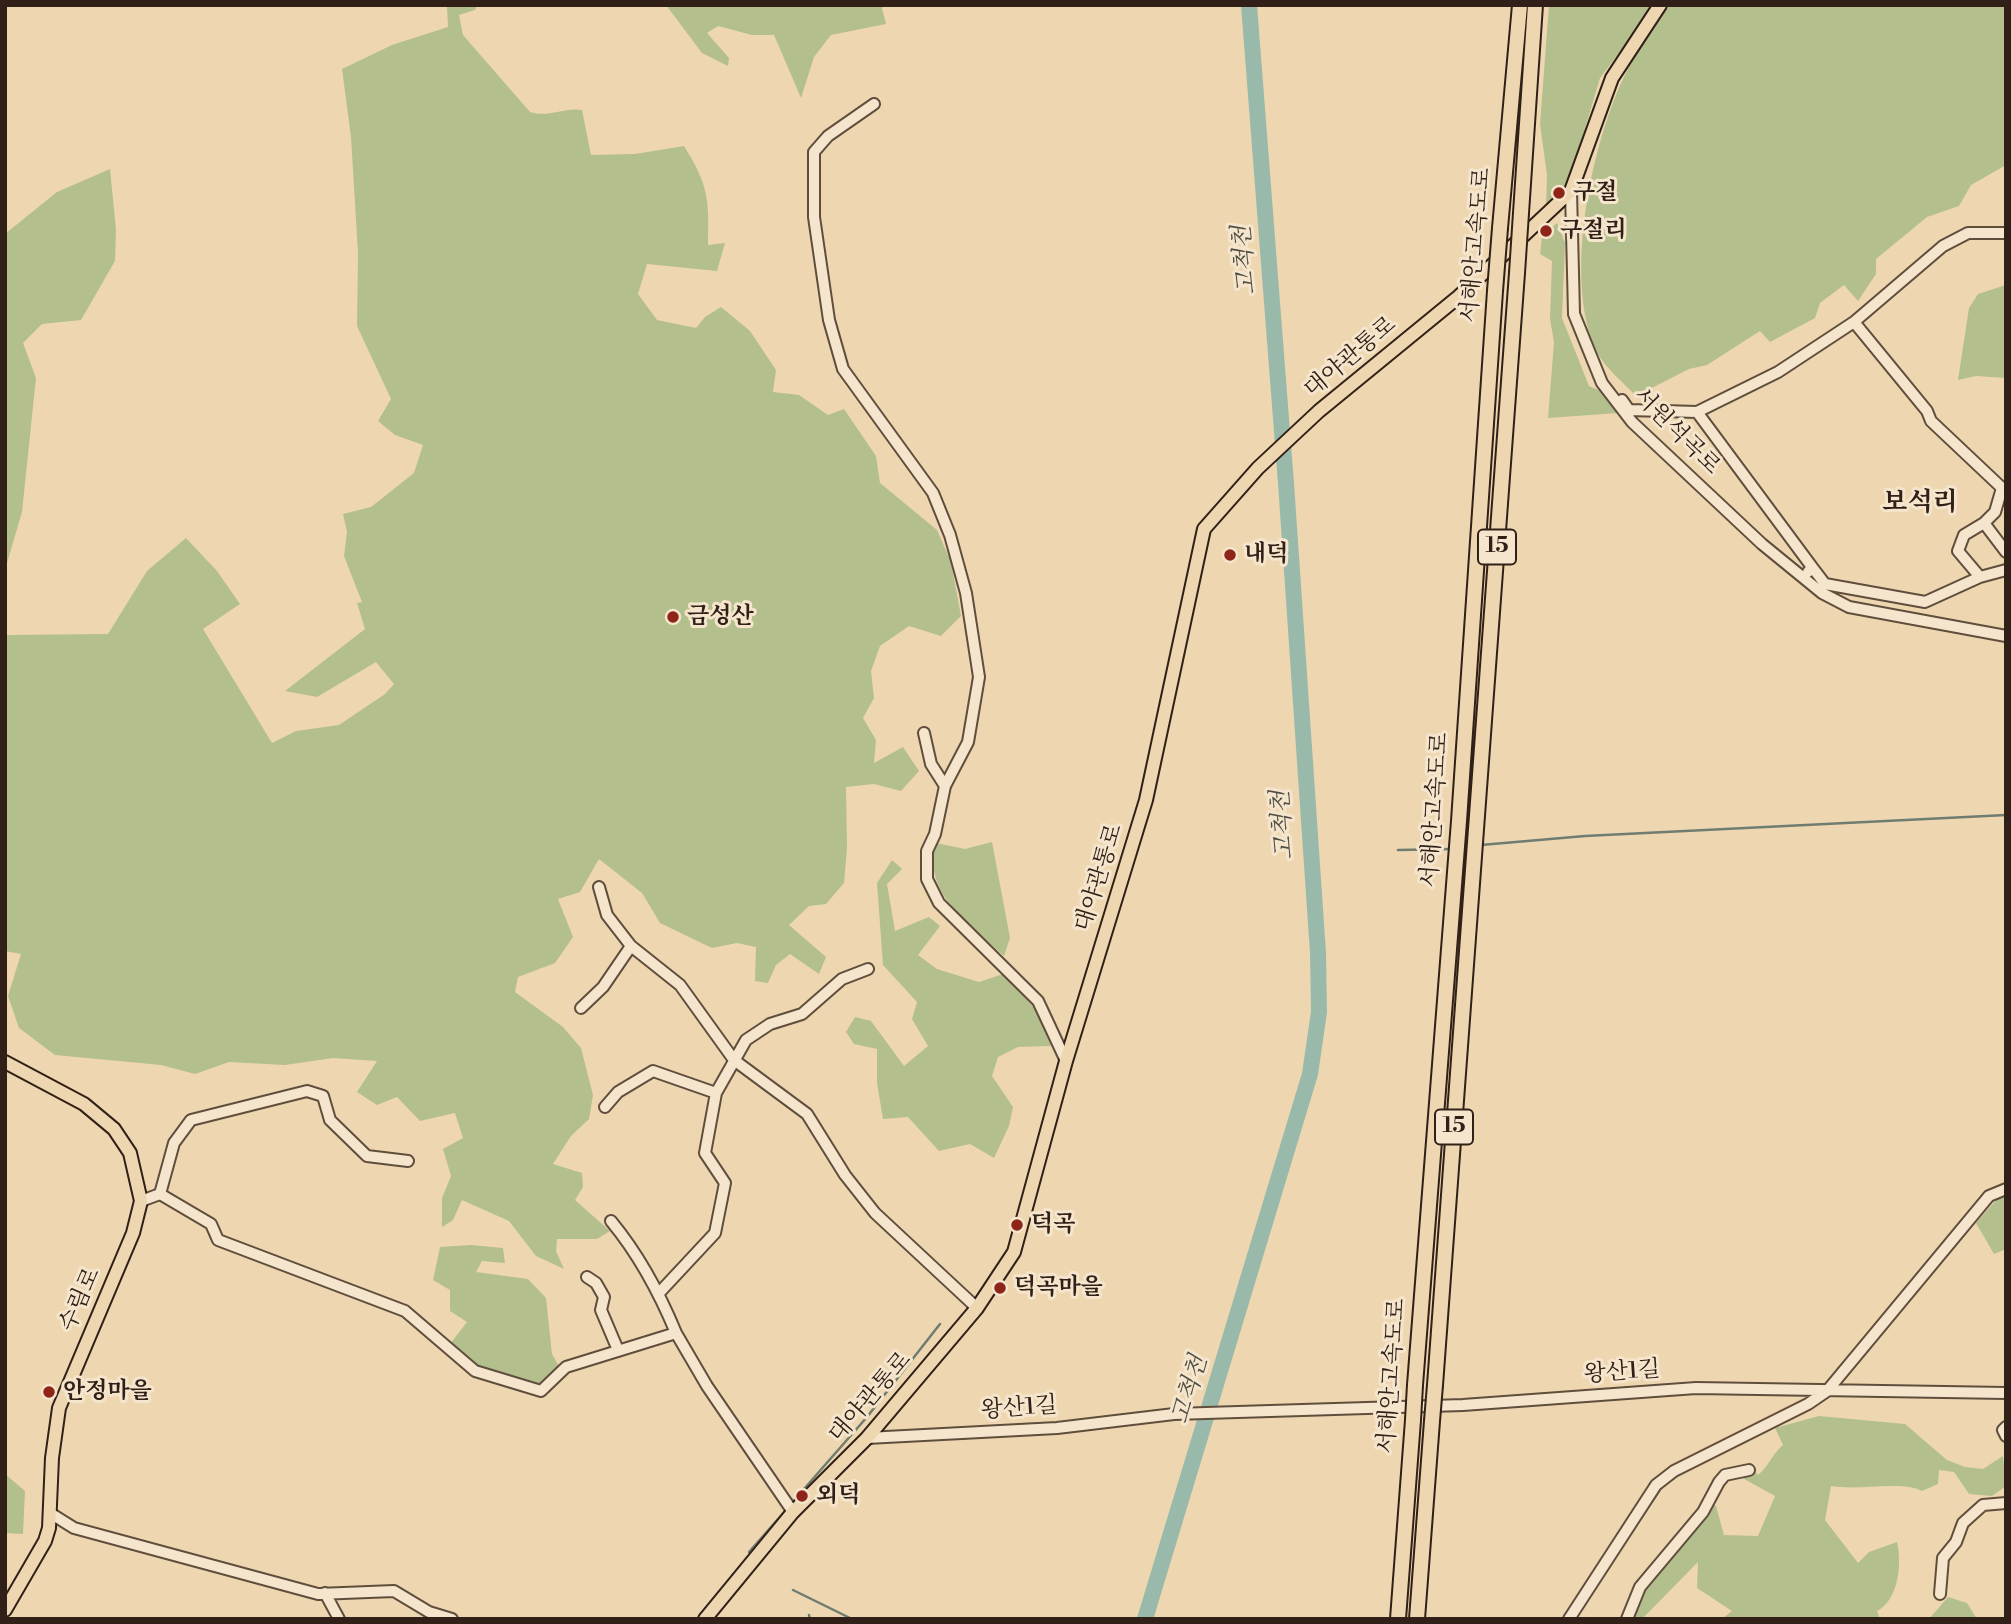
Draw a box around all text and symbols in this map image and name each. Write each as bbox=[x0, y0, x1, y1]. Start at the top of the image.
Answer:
street label: 서해안고속도로 bbox=[1456, 166, 1498, 324]
place label: 구절 bbox=[1573, 179, 1617, 207]
marker: 구절 bbox=[1551, 185, 1567, 201]
place label: 구절리 bbox=[1560, 217, 1627, 245]
marker: 구절리 bbox=[1538, 223, 1554, 239]
water label: 고척천 bbox=[1229, 224, 1263, 296]
street label: 대야관통로 bbox=[1300, 312, 1402, 404]
street label: 서원석곡로 bbox=[1627, 383, 1725, 481]
district label: 보석리 bbox=[1882, 488, 1958, 520]
road number: 15 bbox=[1478, 530, 1516, 564]
place label: 내덕 bbox=[1244, 541, 1288, 569]
marker: 내덕 bbox=[1222, 547, 1238, 563]
place label: 금성산 bbox=[687, 603, 754, 631]
marker: 금성산 bbox=[665, 609, 681, 625]
street label: 서해안고속도로 bbox=[1417, 731, 1455, 889]
water label: 고척천 bbox=[1267, 789, 1301, 861]
street label: 대야관통로 bbox=[1071, 821, 1129, 935]
road number: 15 bbox=[1435, 1110, 1473, 1144]
place label: 덕곡 bbox=[1031, 1211, 1075, 1239]
marker: 덕곡 bbox=[1009, 1217, 1025, 1233]
street label: 수림로 bbox=[55, 1264, 107, 1336]
place label: 덕곡마을 bbox=[1014, 1274, 1103, 1302]
marker: 덕곡마을 bbox=[992, 1280, 1008, 1296]
street label: 서해안고속도로 bbox=[1374, 1297, 1412, 1455]
street label: 대야관통로 bbox=[824, 1347, 918, 1449]
water label: 고척천 bbox=[1167, 1353, 1215, 1427]
street label: 왕산1길 bbox=[1583, 1357, 1661, 1389]
place label: 안정마을 bbox=[63, 1378, 152, 1406]
marker: 안정마을 bbox=[41, 1384, 57, 1400]
street label: 왕산1길 bbox=[980, 1393, 1058, 1425]
place label: 외덕 bbox=[816, 1482, 860, 1510]
marker: 외덕 bbox=[794, 1488, 810, 1504]

